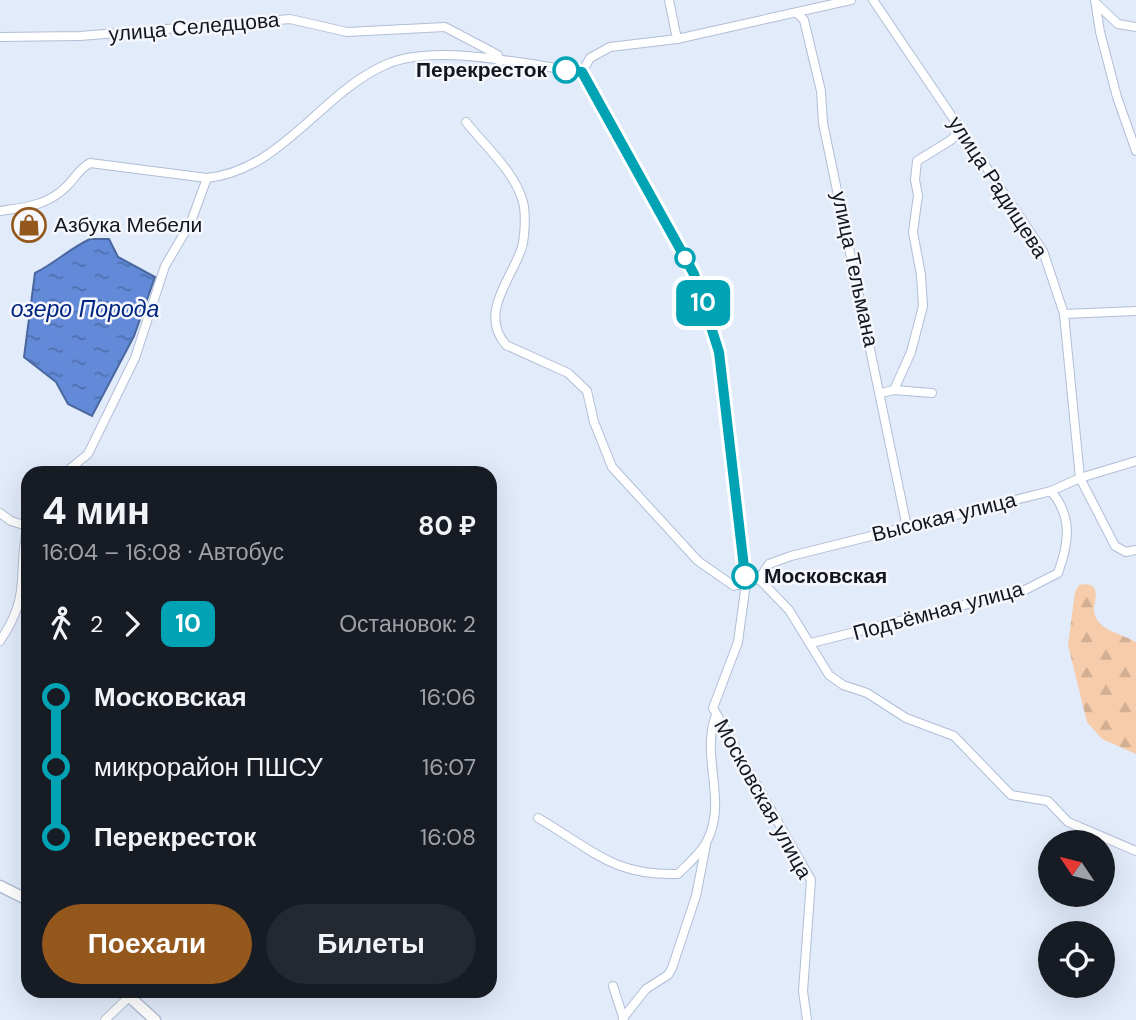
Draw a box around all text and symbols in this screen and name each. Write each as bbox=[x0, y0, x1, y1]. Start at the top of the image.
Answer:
street label: улица Селедцова bbox=[107, 6, 281, 48]
place label: Перекресток bbox=[416, 56, 547, 84]
marker: Перекресток bbox=[553, 57, 579, 83]
street label: улица Радищева bbox=[942, 111, 1054, 264]
street label: улица Тельмана bbox=[825, 189, 885, 350]
shop icon: Азбука Мебели bbox=[10, 206, 48, 244]
place label: Азбука Мебели bbox=[54, 211, 202, 239]
unlabelled marker bbox=[675, 248, 695, 268]
line badge: 10 bbox=[672, 280, 734, 326]
text: 10 bbox=[690, 287, 716, 318]
water label: озеро Порода bbox=[11, 294, 159, 324]
street label: Высокая улица bbox=[869, 485, 1019, 548]
text: 4 мин bbox=[42, 486, 150, 536]
text: 80 ₽ bbox=[418, 509, 476, 543]
text: 16:04 – 16:08 · Автобус bbox=[42, 537, 284, 567]
place label: Московская bbox=[764, 562, 887, 590]
marker: Московская bbox=[732, 563, 758, 589]
street label: Подъёмная улица bbox=[850, 575, 1027, 647]
icon: walk bbox=[42, 605, 80, 643]
icon: forward bbox=[113, 605, 151, 643]
text: 10 bbox=[175, 608, 201, 639]
text: 2 bbox=[90, 609, 103, 639]
text: Остановок: 2 bbox=[339, 609, 476, 639]
text: Московская bbox=[94, 680, 247, 714]
text: 16:06 bbox=[420, 682, 476, 712]
street label: Московская улица bbox=[707, 714, 819, 884]
text: микрорайон ПШСУ bbox=[94, 750, 323, 784]
text: 16:07 bbox=[422, 752, 476, 782]
text: Перекресток bbox=[94, 820, 256, 854]
text: 16:08 bbox=[420, 822, 476, 852]
north arrow bbox=[1038, 830, 1115, 906]
map controls bbox=[1038, 830, 1115, 998]
button: Поехали bbox=[42, 904, 252, 984]
button: Билеты bbox=[266, 904, 476, 984]
button: locate bbox=[1038, 921, 1115, 998]

